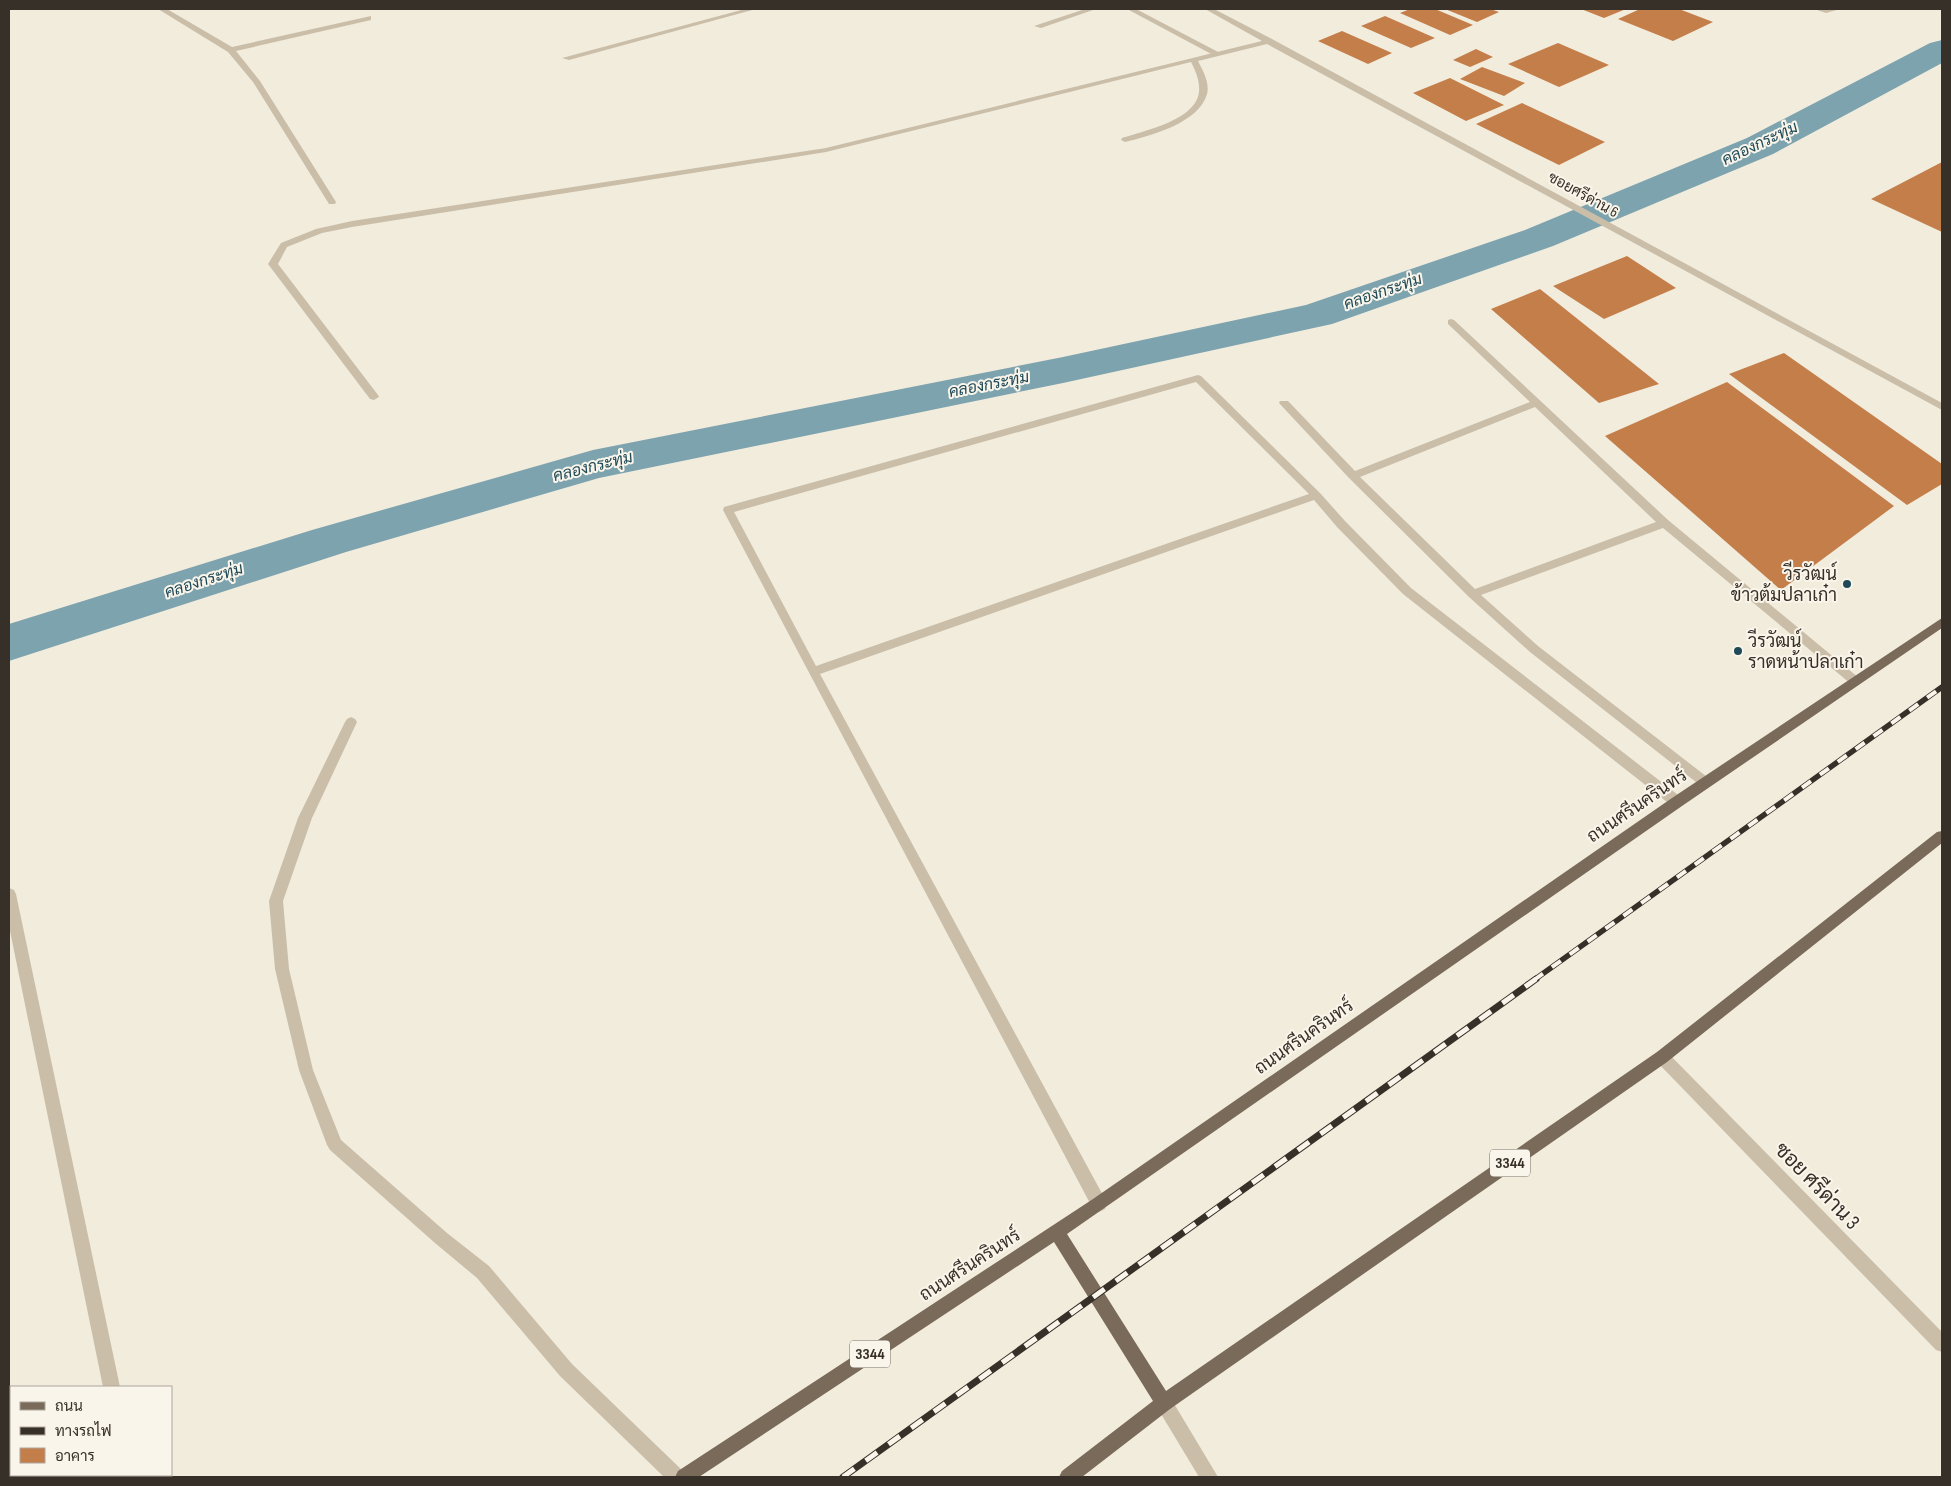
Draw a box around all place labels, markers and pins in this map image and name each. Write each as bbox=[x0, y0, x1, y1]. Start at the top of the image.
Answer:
place label: วีรวัฒน์ ข้าวต้มปลาเก๋า bbox=[1731, 561, 1837, 606]
marker: วีรวัฒน์ ข้าวต้มปลาเก๋า bbox=[1841, 578, 1853, 590]
place label: วีรวัฒน์ ราดหน้าปลาเก๋า bbox=[1747, 628, 1863, 673]
marker: วีรวัฒน์ ราดหน้าปลาเก๋า bbox=[1732, 645, 1744, 657]

